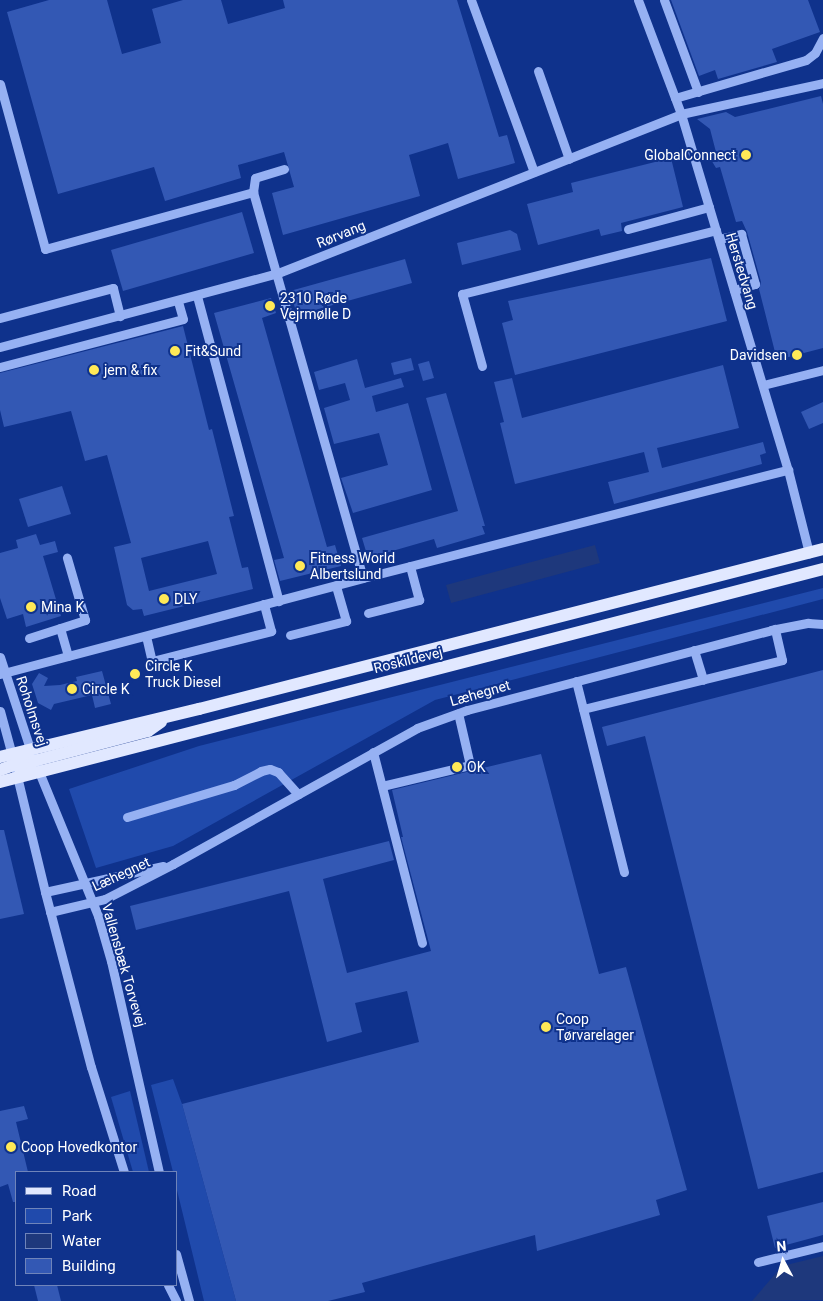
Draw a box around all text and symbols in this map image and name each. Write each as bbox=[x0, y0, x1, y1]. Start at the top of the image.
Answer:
place label: GlobalConnect bbox=[644, 147, 736, 163]
marker: GlobalConnect bbox=[740, 149, 752, 161]
street label: Rørvang bbox=[314, 217, 368, 251]
street label: Herstedvang bbox=[722, 231, 762, 311]
place label: 2310 Røde Vejrmølle D bbox=[280, 290, 351, 322]
marker: 2310 Røde Vejrmølle D bbox=[264, 300, 276, 312]
place label: Fit&Sund bbox=[185, 343, 241, 359]
marker: Fit&Sund bbox=[169, 345, 181, 357]
place label: Davidsen bbox=[730, 347, 787, 363]
marker: Davidsen bbox=[791, 349, 803, 361]
place label: jem & fix bbox=[104, 362, 157, 378]
marker: jem & fix bbox=[88, 364, 100, 376]
place label: Fitness World Albertslund bbox=[310, 550, 395, 582]
marker: Fitness World Albertslund bbox=[294, 560, 306, 572]
place label: DLY bbox=[174, 591, 198, 607]
marker: DLY bbox=[158, 593, 170, 605]
place label: Mina K bbox=[41, 599, 84, 615]
marker: Mina K bbox=[25, 601, 37, 613]
street label: Roskildevej bbox=[372, 643, 444, 677]
place label: Circle K Truck Diesel bbox=[145, 658, 221, 690]
marker: Circle K Truck Diesel bbox=[129, 668, 141, 680]
street label: Roholmsvej bbox=[13, 674, 51, 748]
street label: Læhegnet bbox=[448, 676, 512, 710]
place label: Circle K bbox=[82, 681, 130, 697]
marker: Circle K bbox=[66, 683, 78, 695]
place label: OK bbox=[467, 759, 485, 775]
marker: OK bbox=[451, 761, 463, 773]
street label: Læhegnet bbox=[89, 853, 153, 895]
street label: Vallensbæk Torvevej bbox=[98, 901, 150, 1029]
place label: Coop Tørvarelager bbox=[556, 1011, 634, 1044]
marker: Coop Tørvarelager bbox=[540, 1021, 552, 1033]
place label: Coop Hovedkontor bbox=[21, 1139, 137, 1155]
marker: Coop Hovedkontor bbox=[5, 1141, 17, 1153]
legend bbox=[15, 1171, 178, 1286]
text: Road bbox=[62, 1182, 96, 1200]
text: Park bbox=[62, 1207, 92, 1225]
text: Water bbox=[62, 1232, 101, 1250]
north arrow bbox=[758, 1236, 808, 1286]
text: N bbox=[776, 1238, 787, 1255]
text: Building bbox=[62, 1257, 116, 1275]

